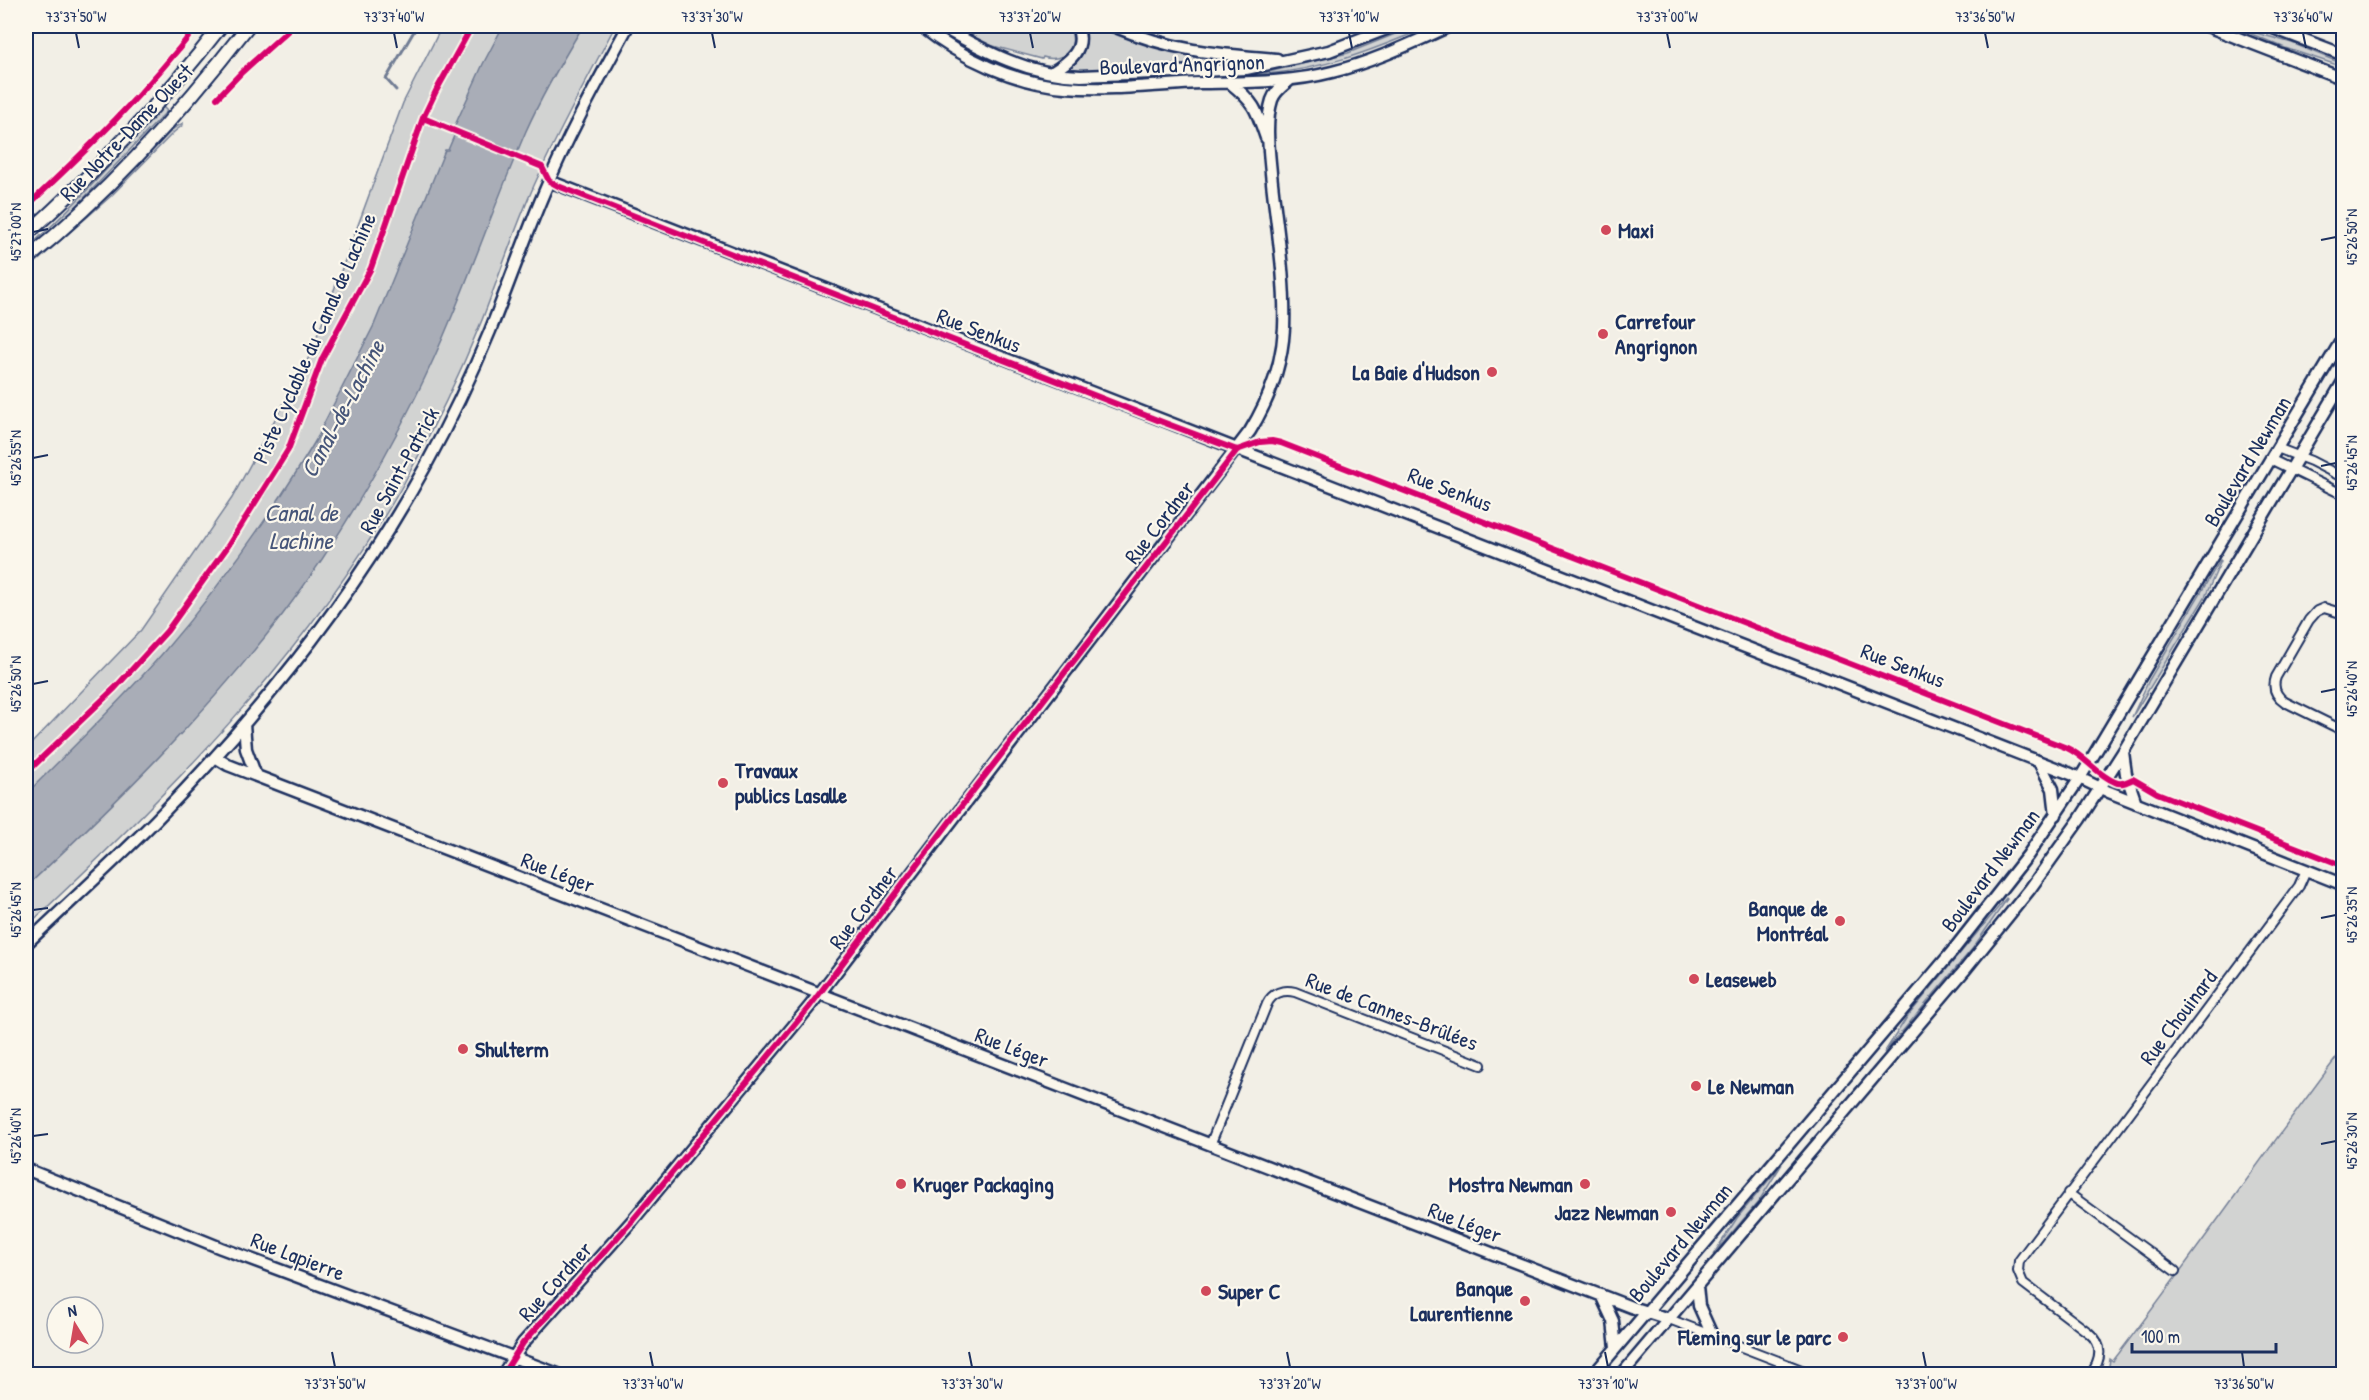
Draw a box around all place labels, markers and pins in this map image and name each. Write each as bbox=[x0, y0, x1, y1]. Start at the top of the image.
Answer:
place label: Maxi bbox=[1618, 215, 1655, 245]
marker: Maxi bbox=[1599, 223, 1613, 237]
place label: Carrefour Angrignon bbox=[1615, 306, 1697, 362]
marker: Carrefour Angrignon bbox=[1596, 327, 1610, 341]
place label: La Baie d'Hudson bbox=[1352, 357, 1480, 387]
marker: La Baie d'Hudson bbox=[1485, 365, 1499, 379]
place label: Travaux publics Lasalle bbox=[734, 755, 848, 811]
marker: Travaux publics Lasalle bbox=[716, 776, 730, 790]
place label: Banque de Montréal bbox=[1748, 893, 1829, 948]
marker: Banque de Montréal bbox=[1833, 914, 1847, 928]
place label: Leaseweb bbox=[1706, 964, 1777, 994]
marker: Leaseweb bbox=[1687, 972, 1701, 986]
place label: Shulterm bbox=[475, 1034, 549, 1064]
marker: Shulterm bbox=[456, 1042, 470, 1056]
place label: Le Newman bbox=[1708, 1071, 1794, 1101]
marker: Le Newman bbox=[1689, 1079, 1703, 1093]
place label: Kruger Packaging bbox=[913, 1169, 1054, 1200]
place label: Mostra Newman bbox=[1449, 1169, 1573, 1199]
marker: Kruger Packaging bbox=[894, 1177, 908, 1191]
marker: Mostra Newman bbox=[1578, 1177, 1592, 1191]
place label: Jazz Newman bbox=[1554, 1197, 1659, 1227]
marker: Jazz Newman bbox=[1664, 1205, 1678, 1219]
place label: Banque Laurentienne bbox=[1410, 1273, 1513, 1328]
place label: Super C bbox=[1218, 1276, 1281, 1307]
marker: Super C bbox=[1199, 1284, 1213, 1298]
marker: Banque Laurentienne bbox=[1518, 1294, 1532, 1308]
place label: Fleming sur le parc bbox=[1677, 1322, 1831, 1353]
marker: Fleming sur le parc bbox=[1836, 1330, 1850, 1344]

